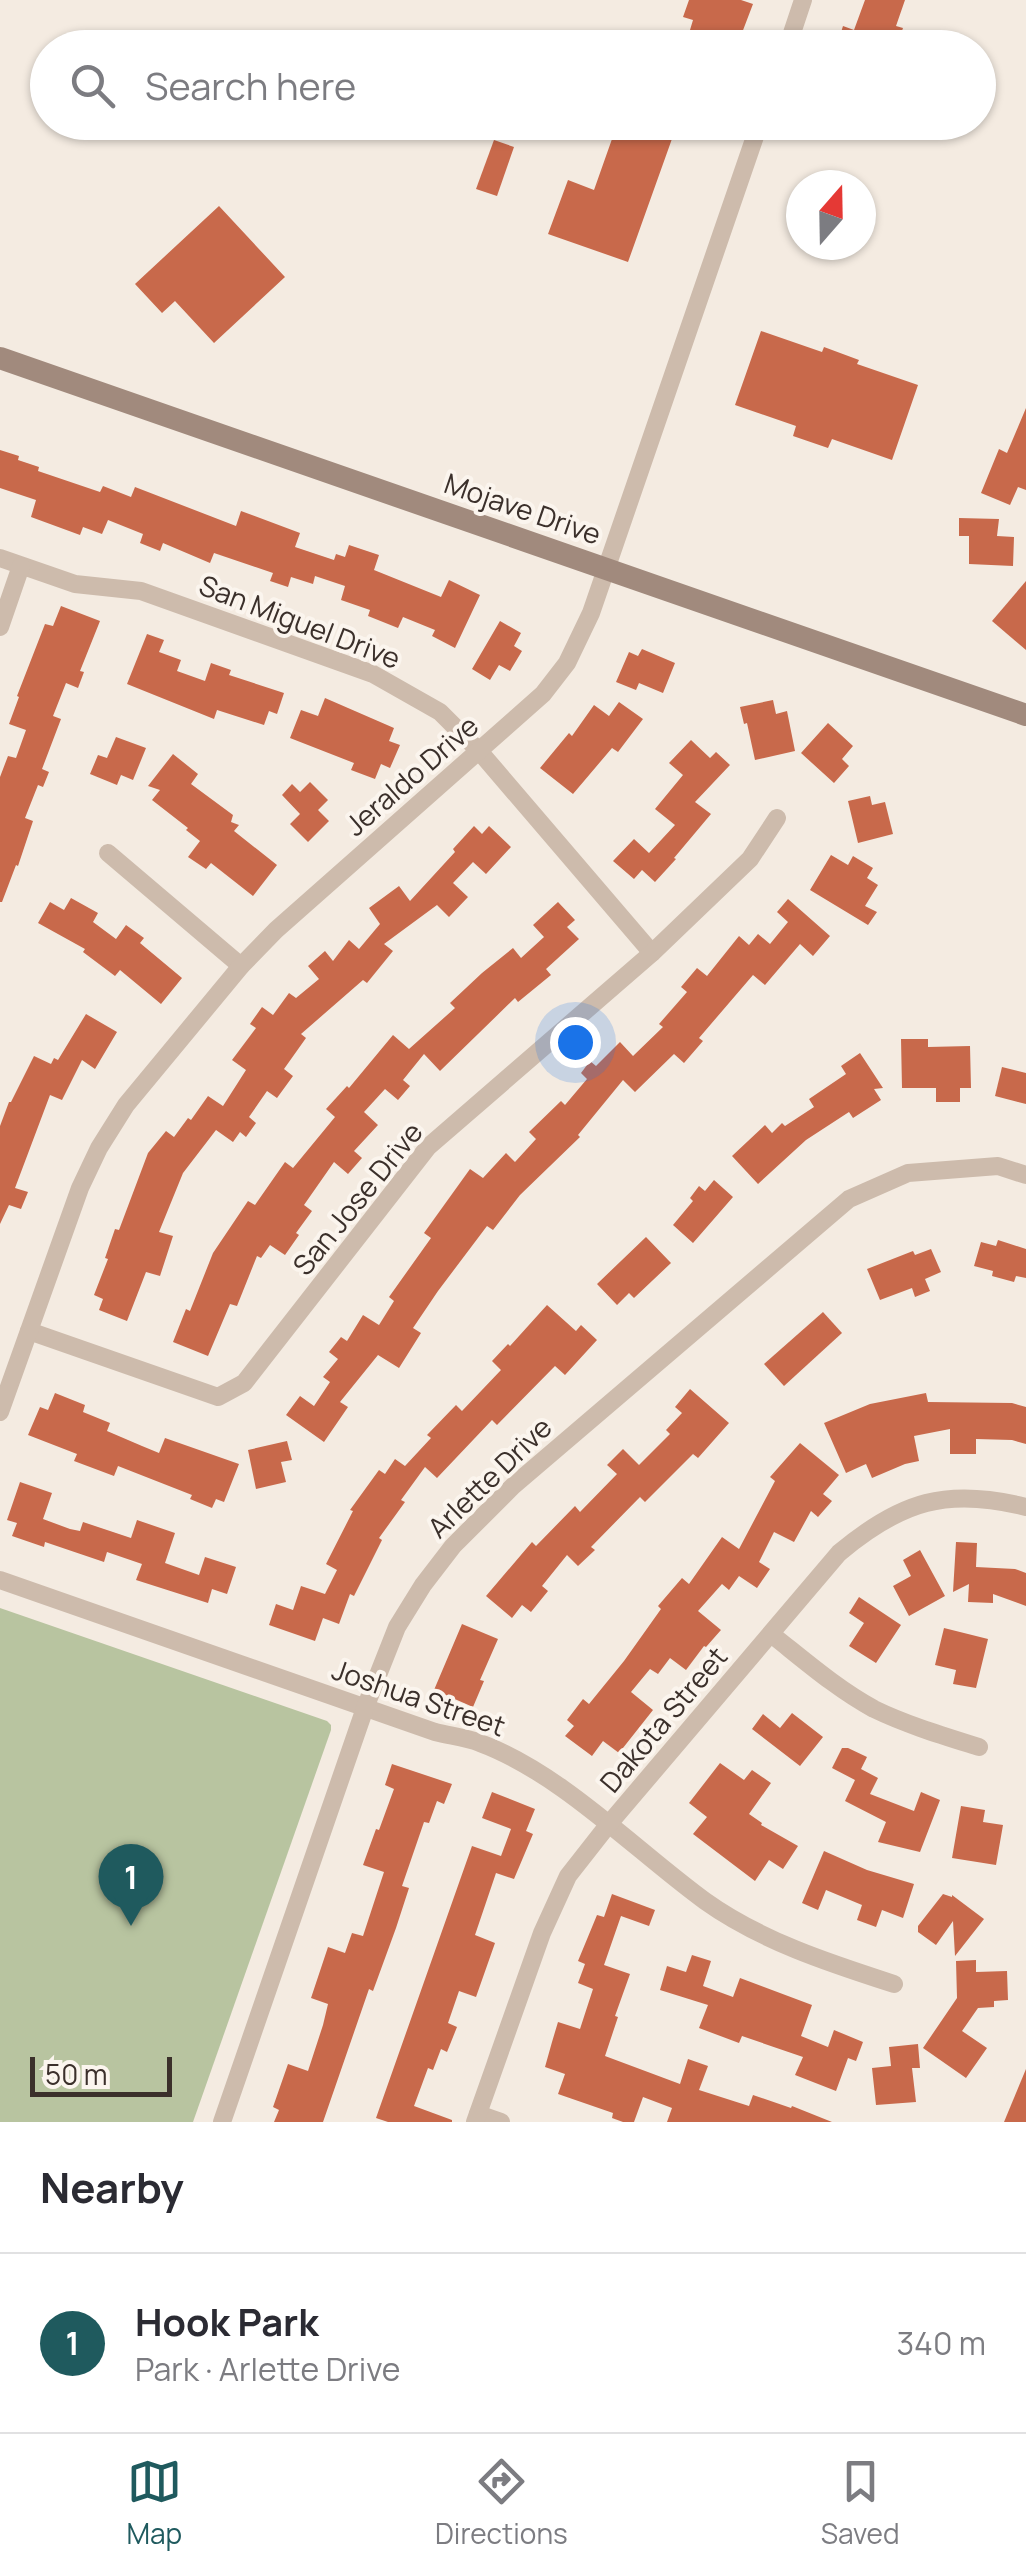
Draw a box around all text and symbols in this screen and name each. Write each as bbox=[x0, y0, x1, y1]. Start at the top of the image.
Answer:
search box bbox=[30, 30, 996, 140]
icon: search bbox=[65, 58, 120, 113]
text: Search here bbox=[145, 59, 356, 111]
north arrow bbox=[786, 170, 876, 260]
street label: Mojave Drive bbox=[440, 463, 606, 553]
street label: San Miguel Drive bbox=[194, 565, 406, 677]
street label: Jeraldo Drive bbox=[336, 706, 486, 844]
your location bbox=[550, 1017, 601, 1068]
street label: San Jose Drive bbox=[284, 1114, 430, 1282]
street label: Arlette Drive bbox=[419, 1408, 559, 1546]
street label: Dakota Street bbox=[591, 1638, 735, 1800]
street label: Joshua Street bbox=[327, 1650, 511, 1744]
pin: 1 bbox=[98, 1844, 164, 1926]
scale bar bbox=[30, 2052, 172, 2096]
text: 50 m bbox=[45, 2055, 108, 2093]
text: Nearby bbox=[40, 2158, 184, 2216]
text: Hook Park bbox=[135, 2295, 319, 2347]
text: 1 bbox=[65, 2321, 80, 2365]
text: 340 m bbox=[896, 2321, 986, 2365]
text: Park · Arlette Drive bbox=[135, 2347, 400, 2391]
tab: Map bbox=[126, 2454, 182, 2552]
tab: Directions bbox=[435, 2454, 568, 2552]
tab: Saved bbox=[821, 2454, 900, 2552]

